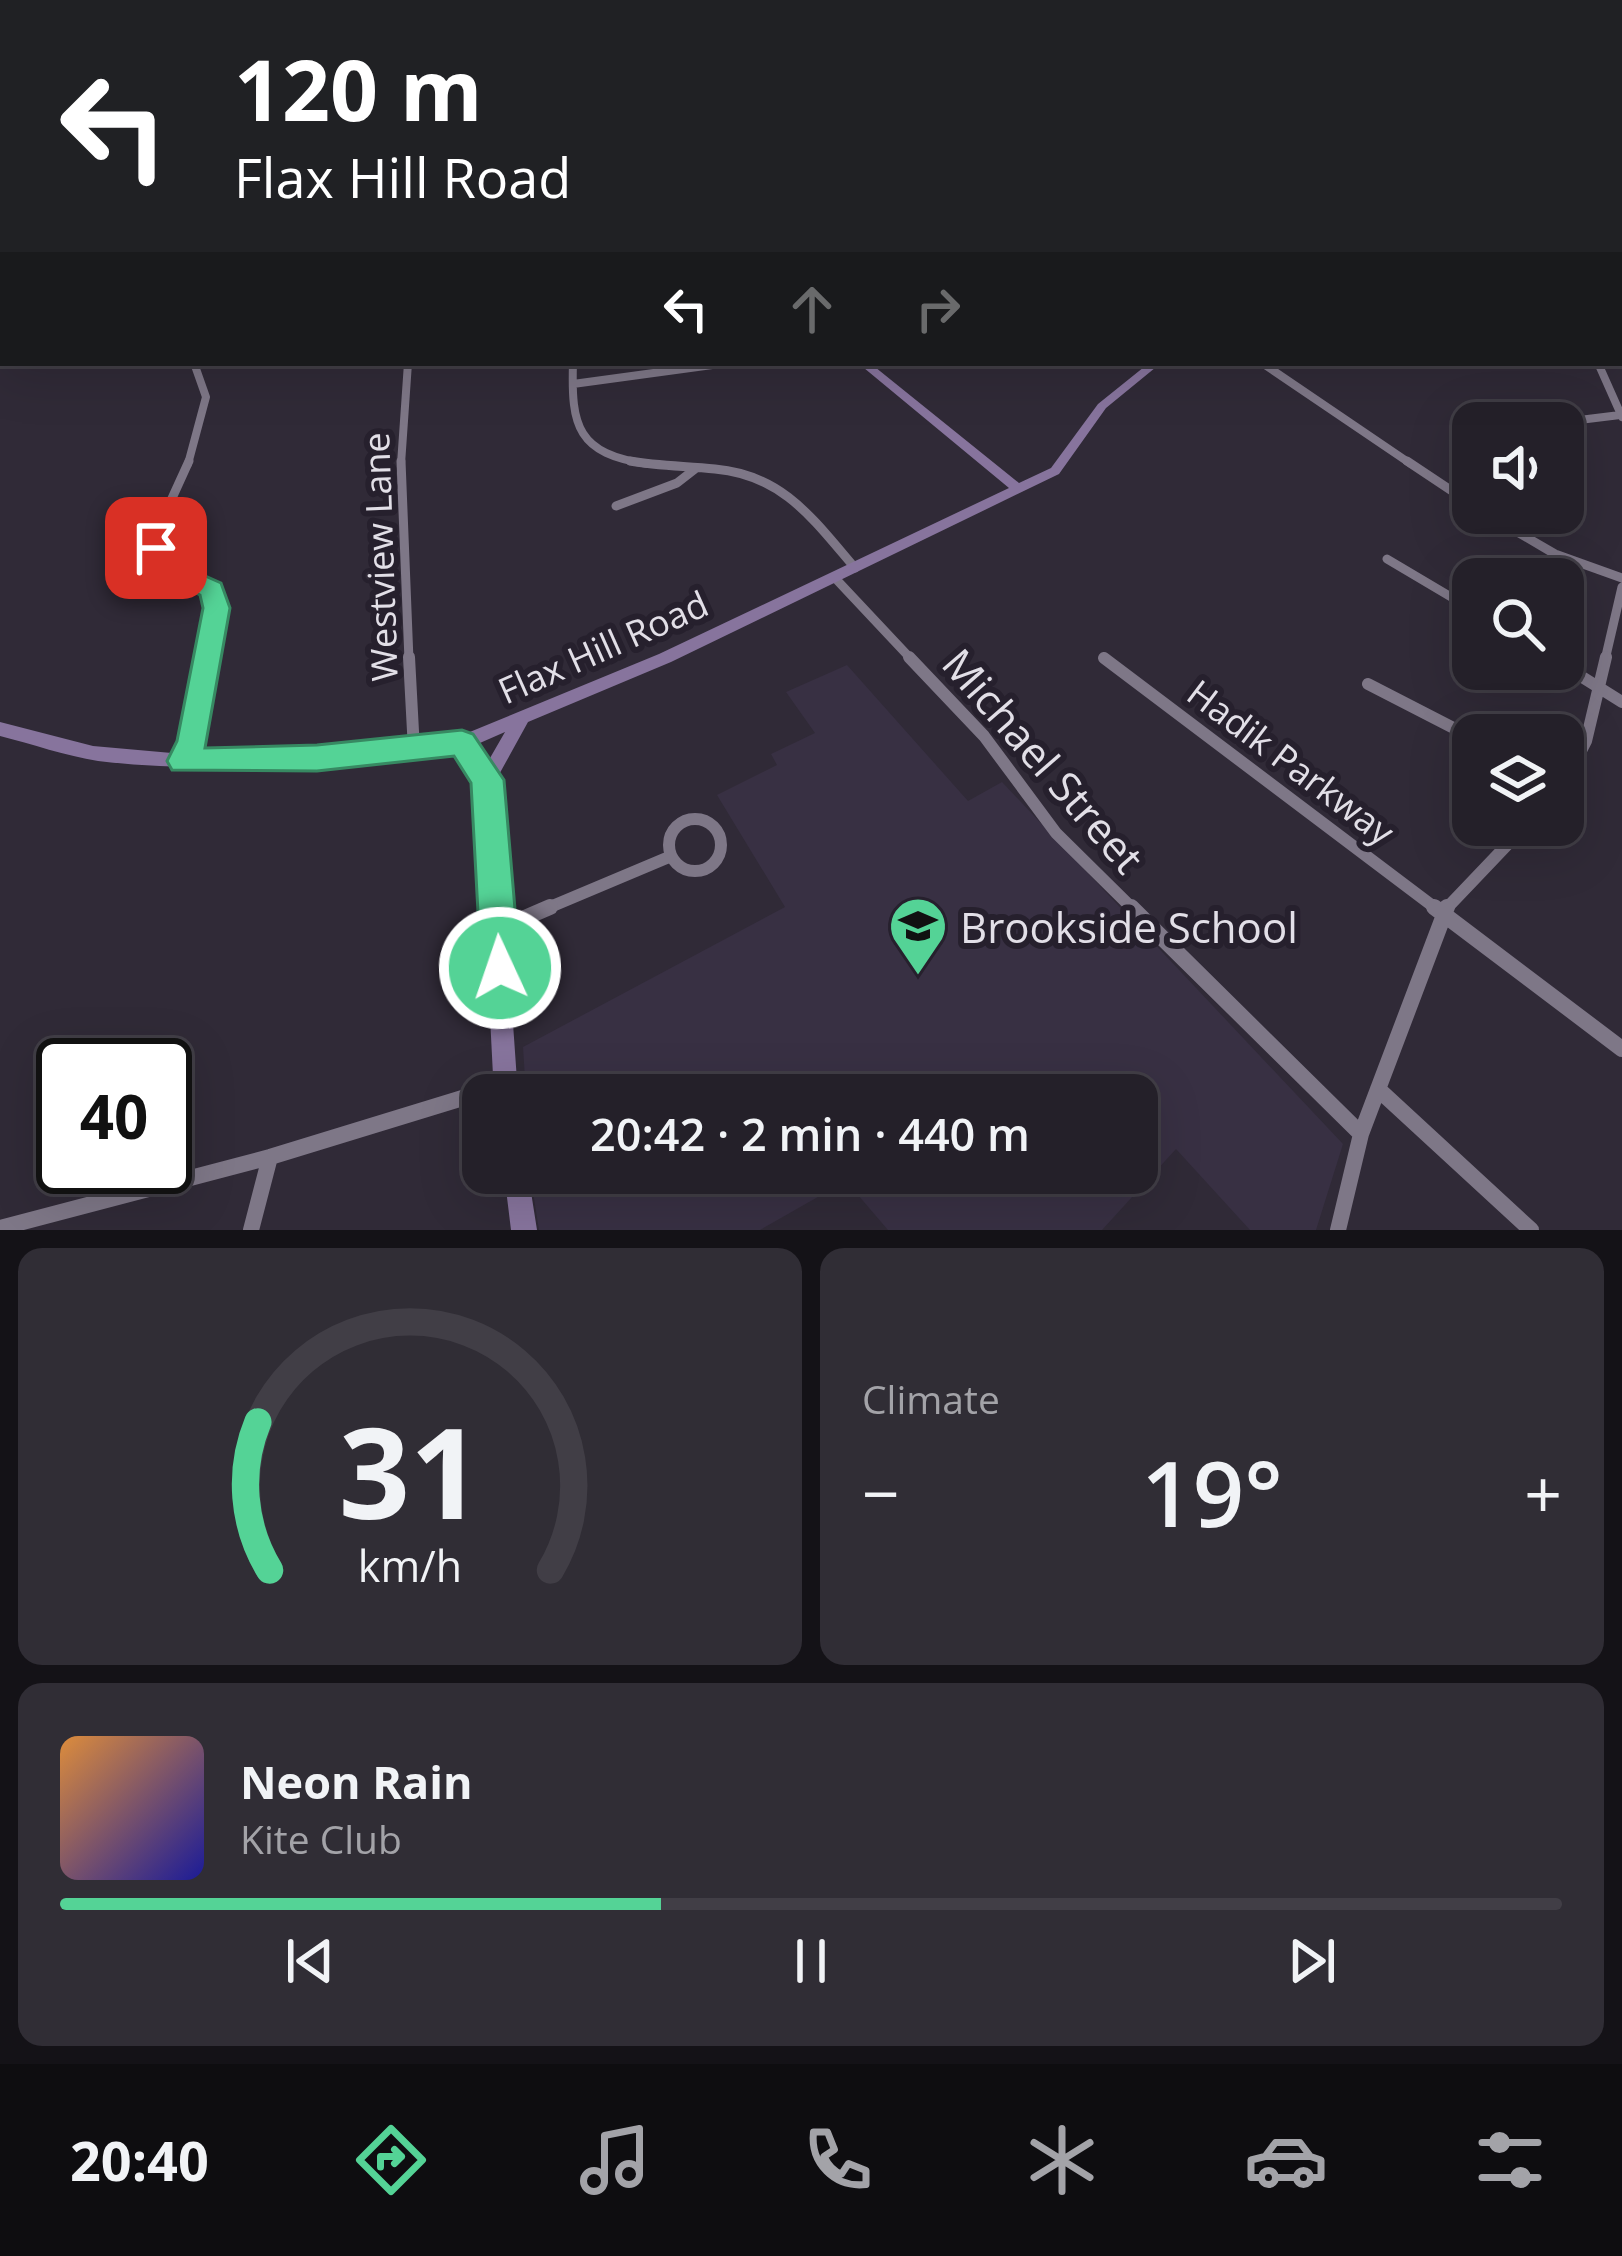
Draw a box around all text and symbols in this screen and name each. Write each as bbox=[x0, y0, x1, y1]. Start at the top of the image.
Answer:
text: 120 m bbox=[234, 31, 482, 146]
icon: left bbox=[36, 48, 192, 204]
text: Flax Hill Road bbox=[234, 140, 571, 214]
icon: left bbox=[653, 276, 719, 342]
icon: ahead bbox=[779, 276, 845, 342]
icon: right bbox=[905, 276, 971, 342]
map controls bbox=[1452, 402, 1584, 846]
button: sound bbox=[1452, 402, 1584, 534]
street label: Westview Lane bbox=[351, 432, 409, 682]
pin bbox=[105, 497, 207, 599]
icon: arrive bbox=[123, 515, 189, 581]
button: search bbox=[1452, 558, 1584, 690]
street label: Flax Hill Road bbox=[490, 579, 716, 715]
street label: Michael Street bbox=[931, 636, 1157, 884]
street label: Hadik Parkway bbox=[1178, 668, 1405, 857]
button: layers bbox=[1452, 714, 1584, 846]
school or university icon: Brookside School bbox=[887, 895, 949, 977]
place label: Brookside School bbox=[960, 898, 1298, 955]
position arrow bbox=[437, 905, 563, 1031]
speed limit sign: 40 bbox=[36, 1038, 192, 1194]
text: 20:42 · 2 min · 440 m bbox=[590, 1103, 1030, 1164]
text: Climate bbox=[862, 1372, 1000, 1425]
text: 31 bbox=[339, 1386, 481, 1556]
text: 19° bbox=[1141, 1431, 1283, 1553]
text: − bbox=[862, 1447, 900, 1537]
text: + bbox=[1524, 1447, 1562, 1537]
text: km/h bbox=[358, 1535, 462, 1594]
text: Neon Rain bbox=[240, 1751, 473, 1812]
text: Kite Club bbox=[240, 1812, 402, 1865]
icon: previous bbox=[277, 1928, 343, 1994]
icon: pause bbox=[778, 1928, 844, 1994]
icon: next bbox=[1279, 1928, 1345, 1994]
icon: directions bbox=[349, 2118, 433, 2202]
icon: music bbox=[573, 2118, 657, 2202]
icon: phone bbox=[796, 2118, 880, 2202]
icon: climate bbox=[1020, 2118, 1104, 2202]
icon: car bbox=[1244, 2118, 1328, 2202]
icon: filters bbox=[1468, 2118, 1552, 2202]
text: 20:40 bbox=[70, 2123, 209, 2197]

